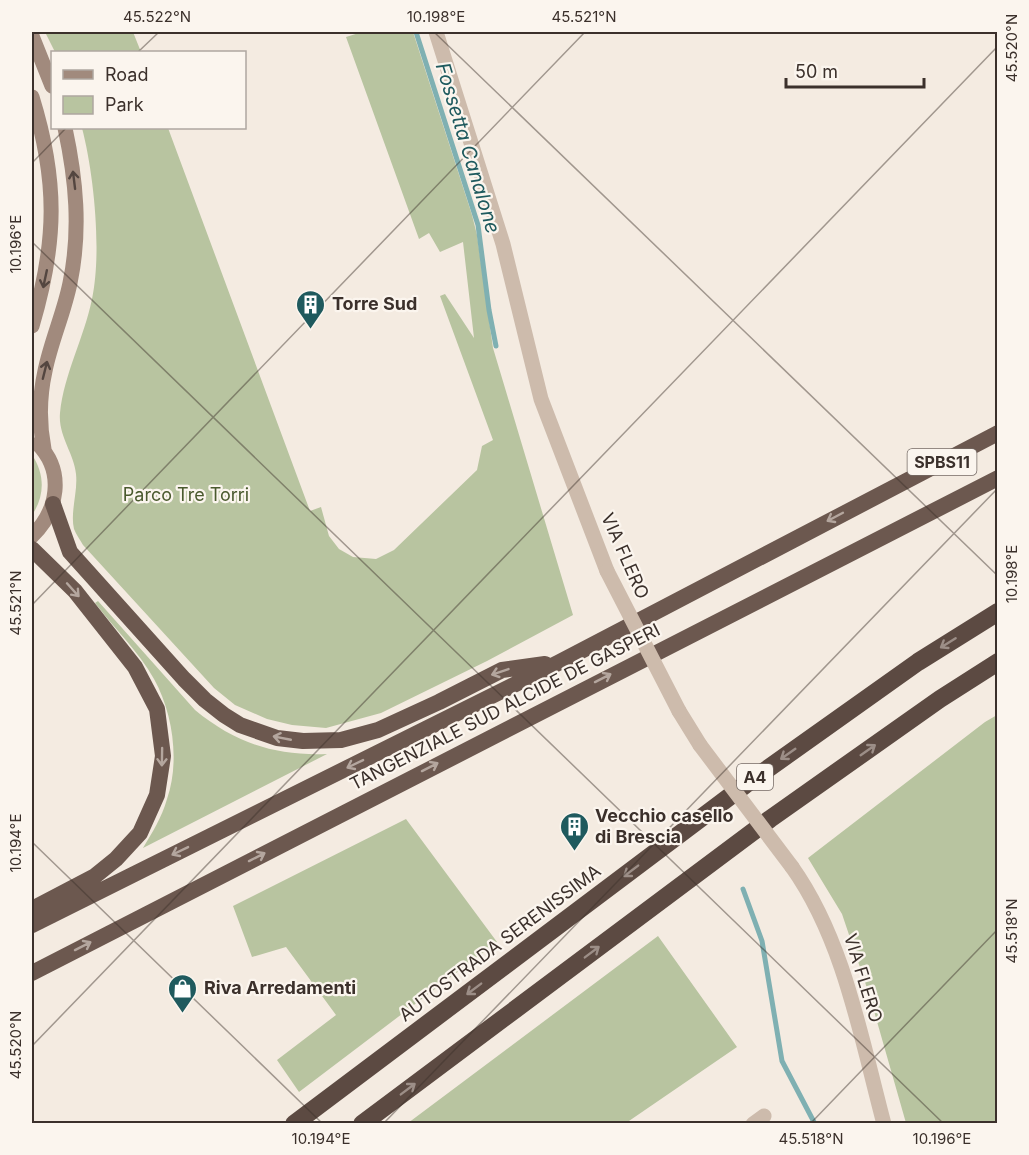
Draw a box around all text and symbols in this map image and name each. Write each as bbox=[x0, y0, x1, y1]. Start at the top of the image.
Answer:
text: 45.522°N bbox=[123, 7, 191, 26]
text: 10.198°E bbox=[407, 7, 465, 26]
text: 45.521°N bbox=[551, 7, 617, 26]
text: 45.520°N bbox=[1002, 14, 1021, 82]
legend bbox=[51, 51, 246, 129]
scale bar bbox=[786, 51, 924, 89]
water label: Fossetta Canalone bbox=[431, 60, 505, 236]
text: 50 m bbox=[795, 61, 838, 82]
text: Road bbox=[105, 64, 148, 85]
text: Park bbox=[105, 94, 144, 115]
one-way arrow bbox=[69, 170, 80, 190]
text: 10.196°E bbox=[6, 215, 25, 273]
one-way arrow bbox=[38, 269, 50, 288]
building icon: Torre Sud bbox=[295, 288, 327, 330]
place label: Torre Sud bbox=[332, 293, 417, 314]
one-way arrow bbox=[40, 361, 52, 380]
road number: SPBS11 bbox=[908, 449, 976, 475]
park label: Parco Tre Torri bbox=[123, 484, 249, 505]
street label: VIA FLERO bbox=[597, 510, 654, 602]
one-way arrow bbox=[827, 512, 845, 523]
text: 10.198°E bbox=[1002, 545, 1021, 603]
text: 45.521°N bbox=[6, 570, 25, 636]
one-way arrow bbox=[66, 582, 80, 597]
street label: TANGENZIALE SUD ALCIDE DE GASPERI bbox=[346, 619, 663, 794]
one-way arrow bbox=[940, 638, 957, 650]
one-way arrow bbox=[491, 668, 510, 679]
one-way arrow bbox=[594, 672, 612, 683]
one-way arrow bbox=[273, 732, 293, 743]
one-way arrow bbox=[859, 744, 875, 756]
one-way arrow bbox=[156, 747, 168, 767]
one-way arrow bbox=[780, 748, 796, 760]
one-way arrow bbox=[346, 759, 364, 770]
one-way arrow bbox=[421, 761, 439, 773]
road number: A4 bbox=[737, 764, 773, 790]
place label: Vecchio casello di Brescia bbox=[595, 805, 733, 847]
building icon: Vecchio casello di Brescia bbox=[558, 810, 590, 852]
text: 10.194°E bbox=[6, 814, 25, 872]
one-way arrow bbox=[172, 845, 190, 857]
one-way arrow bbox=[247, 851, 265, 862]
street label: AUTOSTRADA SERENISSIMA bbox=[395, 860, 605, 1025]
one-way arrow bbox=[623, 864, 639, 877]
text: 45.518°N bbox=[1002, 899, 1021, 963]
street label: VIA FLERO bbox=[840, 931, 887, 1025]
one-way arrow bbox=[74, 940, 92, 951]
one-way arrow bbox=[583, 946, 599, 958]
shop icon: Riva Arredamenti bbox=[167, 972, 199, 1014]
place label: Riva Arredamenti bbox=[204, 977, 356, 998]
one-way arrow bbox=[466, 982, 482, 995]
text: 45.520°N bbox=[6, 1011, 25, 1079]
one-way arrow bbox=[400, 1082, 416, 1095]
text: 10.194°E bbox=[292, 1129, 350, 1148]
text: 45.518°N bbox=[779, 1129, 843, 1148]
text: 10.196°E bbox=[913, 1129, 971, 1148]

